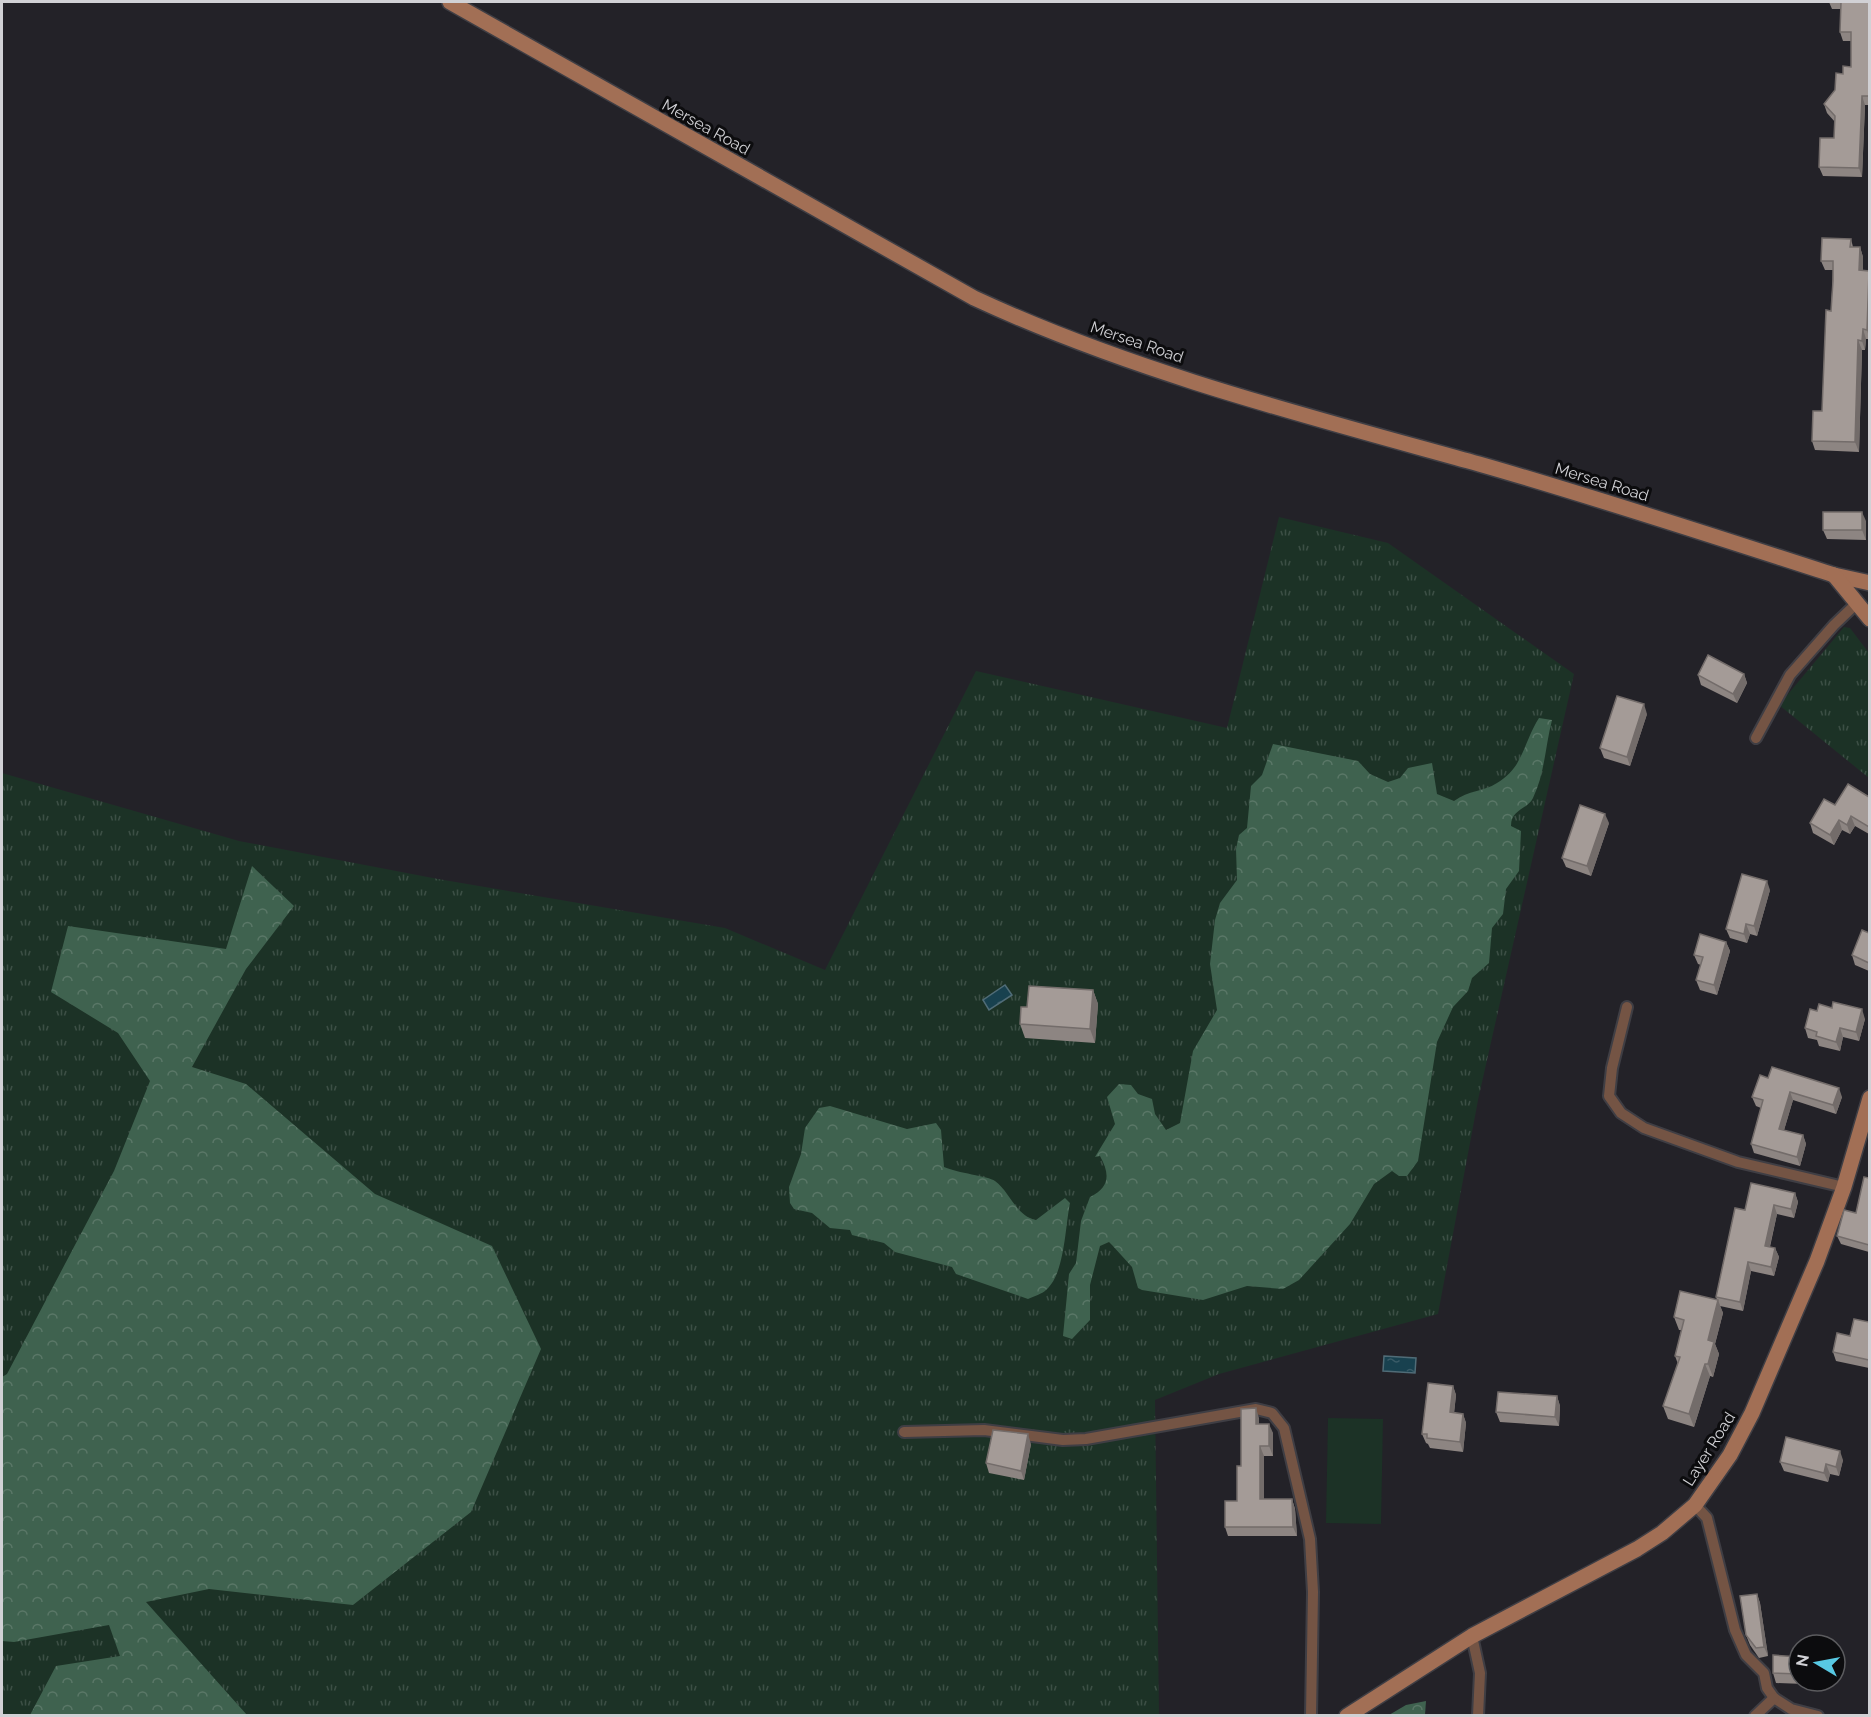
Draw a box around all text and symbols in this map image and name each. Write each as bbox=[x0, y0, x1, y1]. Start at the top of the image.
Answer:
street label: Mersea Road bbox=[659, 95, 753, 159]
street label: Mersea Road bbox=[1088, 317, 1186, 367]
street label: Mersea Road bbox=[1553, 459, 1651, 505]
street label: Layer Road bbox=[1679, 1409, 1739, 1489]
north arrow bbox=[1787, 1633, 1847, 1693]
text: N bbox=[1792, 1653, 1813, 1668]

